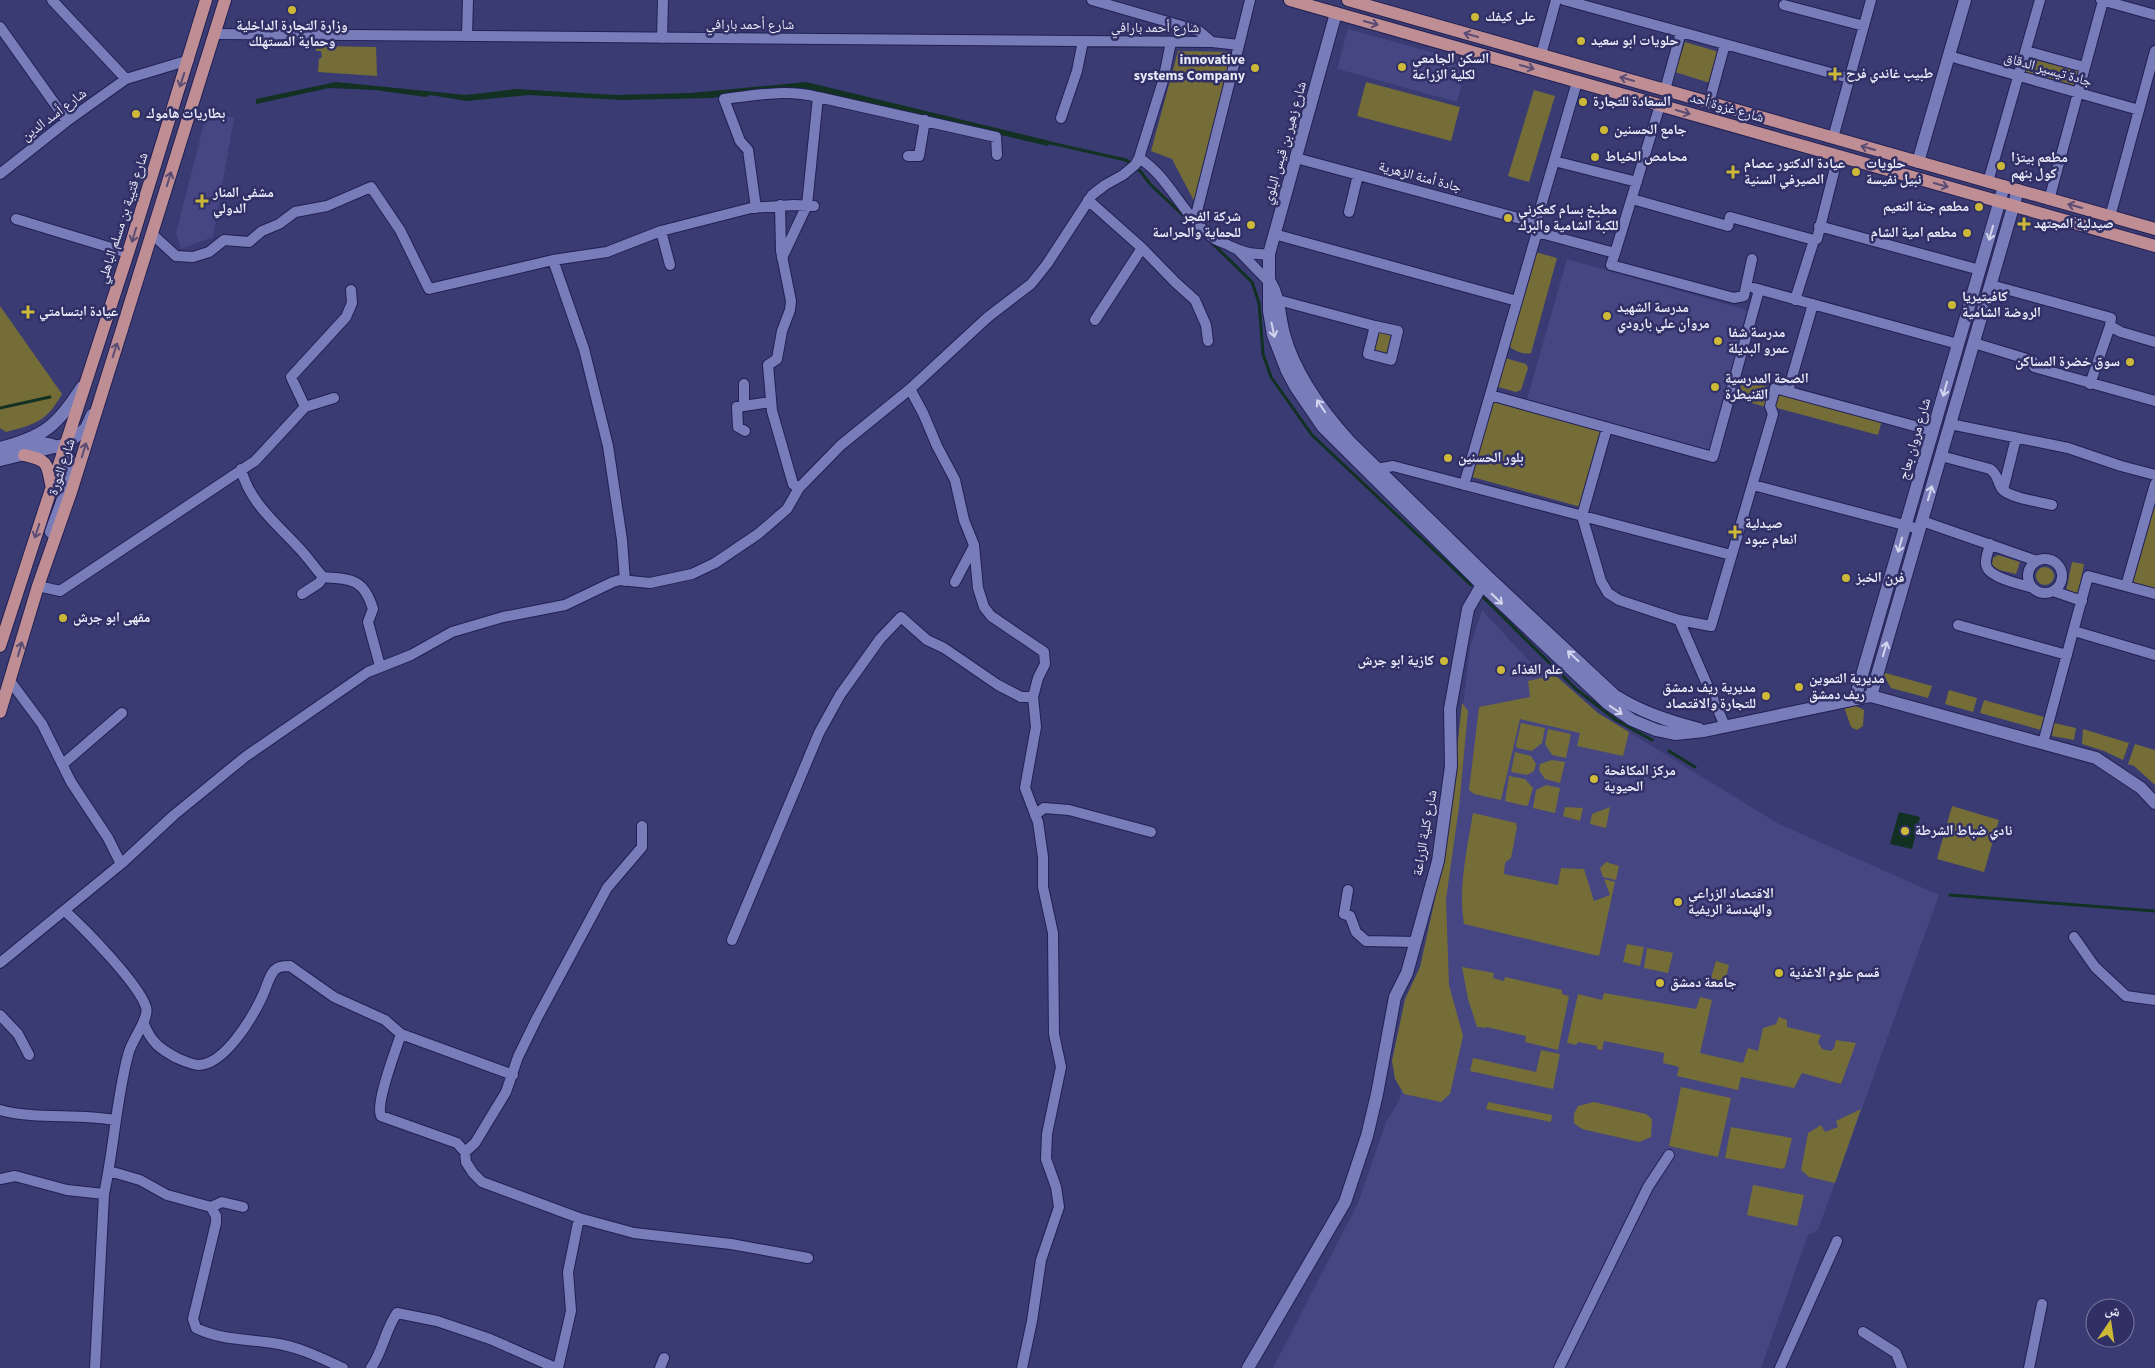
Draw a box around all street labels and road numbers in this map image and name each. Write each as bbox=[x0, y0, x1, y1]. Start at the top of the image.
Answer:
street label: شارع أحمد بارافي bbox=[706, 15, 794, 36]
street label: شارع أحمد بارافي bbox=[1111, 18, 1199, 39]
street label: جادة تيسير الدقاق bbox=[2002, 48, 2094, 92]
street label: شارع زهير بن قيس البلوي bbox=[1258, 79, 1313, 207]
street label: شارع أسد الدين bbox=[17, 84, 91, 146]
street label: شارع غزوة أحد bbox=[1688, 88, 1766, 128]
street label: شارع قتيبة بن مسلم الباهلي bbox=[92, 150, 154, 286]
street label: جادة أمنة الزهرية bbox=[1376, 156, 1464, 198]
street label: شارع مروان بعاج bbox=[1894, 396, 1936, 482]
street label: شارع الثورة bbox=[43, 436, 81, 498]
street label: شارع كلية الزراعة bbox=[1408, 788, 1442, 878]

